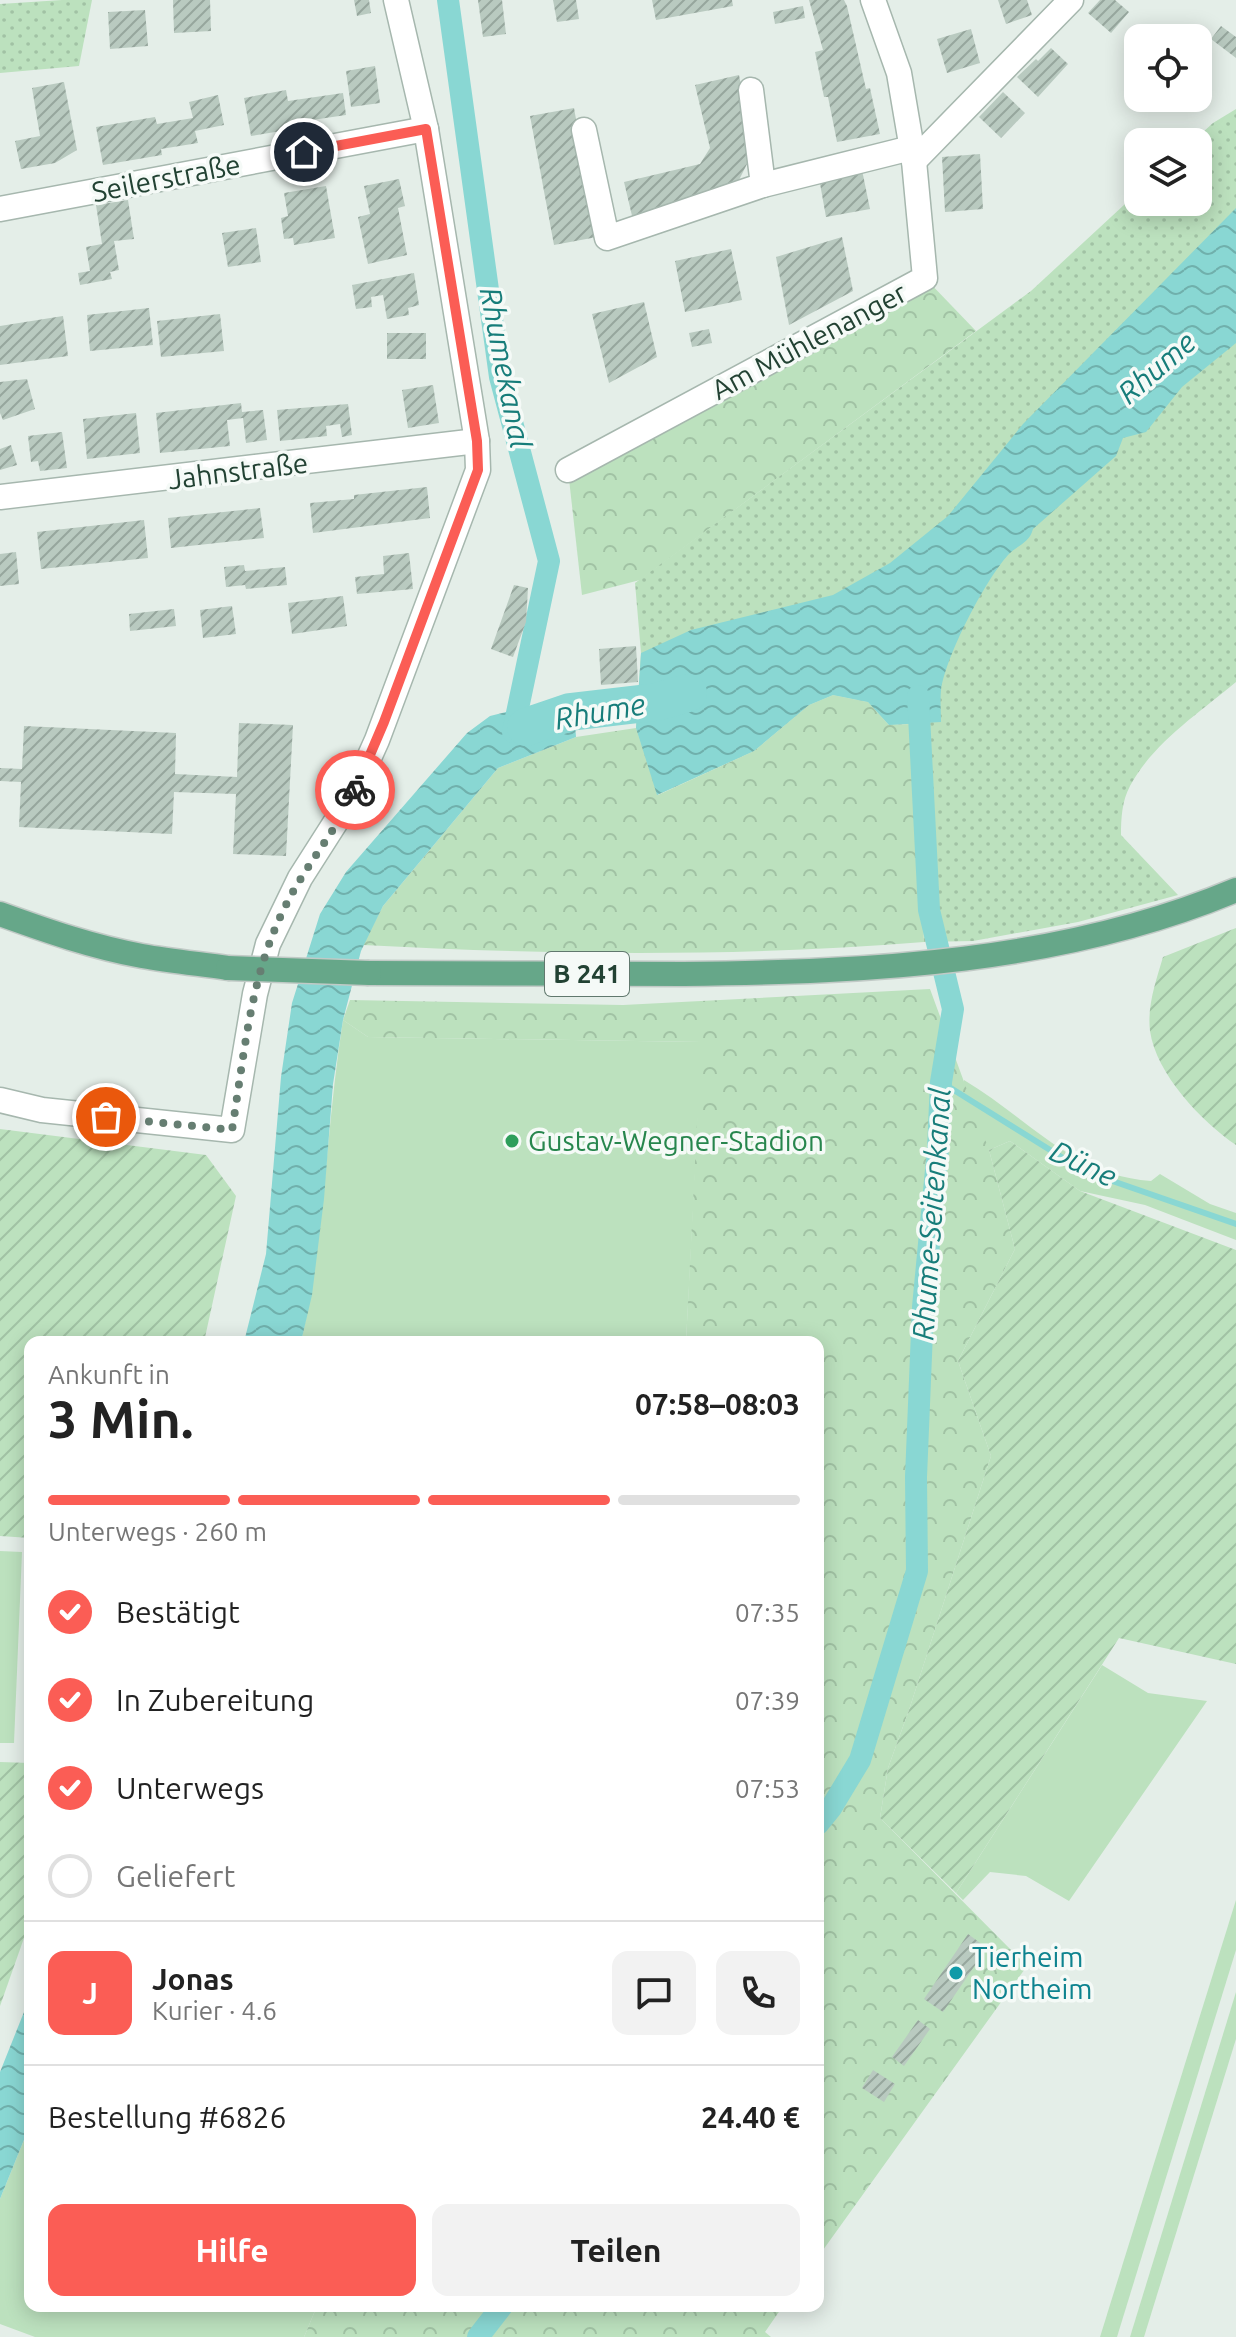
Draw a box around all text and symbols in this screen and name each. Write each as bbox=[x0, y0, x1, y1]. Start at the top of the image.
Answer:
map controls bbox=[1124, 24, 1212, 216]
button: locate bbox=[1124, 24, 1212, 112]
pin bbox=[270, 118, 338, 186]
button: layers bbox=[1124, 128, 1212, 216]
icon: home bbox=[282, 130, 326, 174]
street label: Seilerstraße bbox=[89, 148, 243, 207]
street label: Am Mühlenanger bbox=[706, 276, 912, 405]
water label: Rhumekanal bbox=[474, 284, 538, 452]
water label: Rhume bbox=[1111, 324, 1202, 410]
street label: Jahnstraße bbox=[166, 447, 310, 494]
water label: Rhume bbox=[552, 686, 648, 736]
courier bbox=[315, 750, 395, 830]
icon: bike bbox=[333, 768, 377, 812]
road number: B 241 bbox=[545, 952, 629, 996]
pin bbox=[72, 1083, 140, 1151]
water label: Rhume-Seitenkanal bbox=[905, 1086, 957, 1341]
icon: bag bbox=[84, 1095, 128, 1139]
place label: Gustav-Wegner-Stadion bbox=[528, 1125, 824, 1156]
marker: Gustav-Wegner-Stadion bbox=[503, 1132, 521, 1150]
water label: Düne bbox=[1045, 1133, 1122, 1193]
text: Ankunft in bbox=[48, 1360, 170, 1389]
text: 07:58–08:03 bbox=[635, 1387, 800, 1421]
text: 3 Min. bbox=[48, 1390, 194, 1448]
text: Unterwegs · 260 m bbox=[48, 1517, 267, 1546]
icon: check bbox=[48, 1590, 92, 1634]
text: Bestätigt bbox=[116, 1595, 240, 1629]
text: 07:35 bbox=[735, 1598, 800, 1627]
icon: check bbox=[48, 1678, 92, 1722]
text: In Zubereitung bbox=[116, 1683, 314, 1717]
text: 07:39 bbox=[735, 1686, 800, 1715]
icon: check bbox=[48, 1766, 92, 1810]
text: Unterwegs bbox=[116, 1771, 264, 1805]
text: 07:53 bbox=[735, 1774, 800, 1803]
text: Geliefert bbox=[116, 1859, 235, 1893]
place label: Tierheim Northeim bbox=[972, 1941, 1092, 2004]
button: chat bbox=[612, 1951, 696, 2035]
button: phone bbox=[716, 1951, 800, 2035]
text: Jonas bbox=[152, 1962, 234, 1996]
marker: Tierheim Northeim bbox=[947, 1964, 965, 1982]
text: J bbox=[82, 1976, 98, 2010]
text: Kurier · 4.6 bbox=[152, 1996, 277, 2025]
text: Bestellung #6826 bbox=[48, 2100, 286, 2134]
text: 24.40 € bbox=[701, 2100, 800, 2134]
button: Hilfe bbox=[48, 2204, 416, 2296]
button: Teilen bbox=[432, 2204, 800, 2296]

